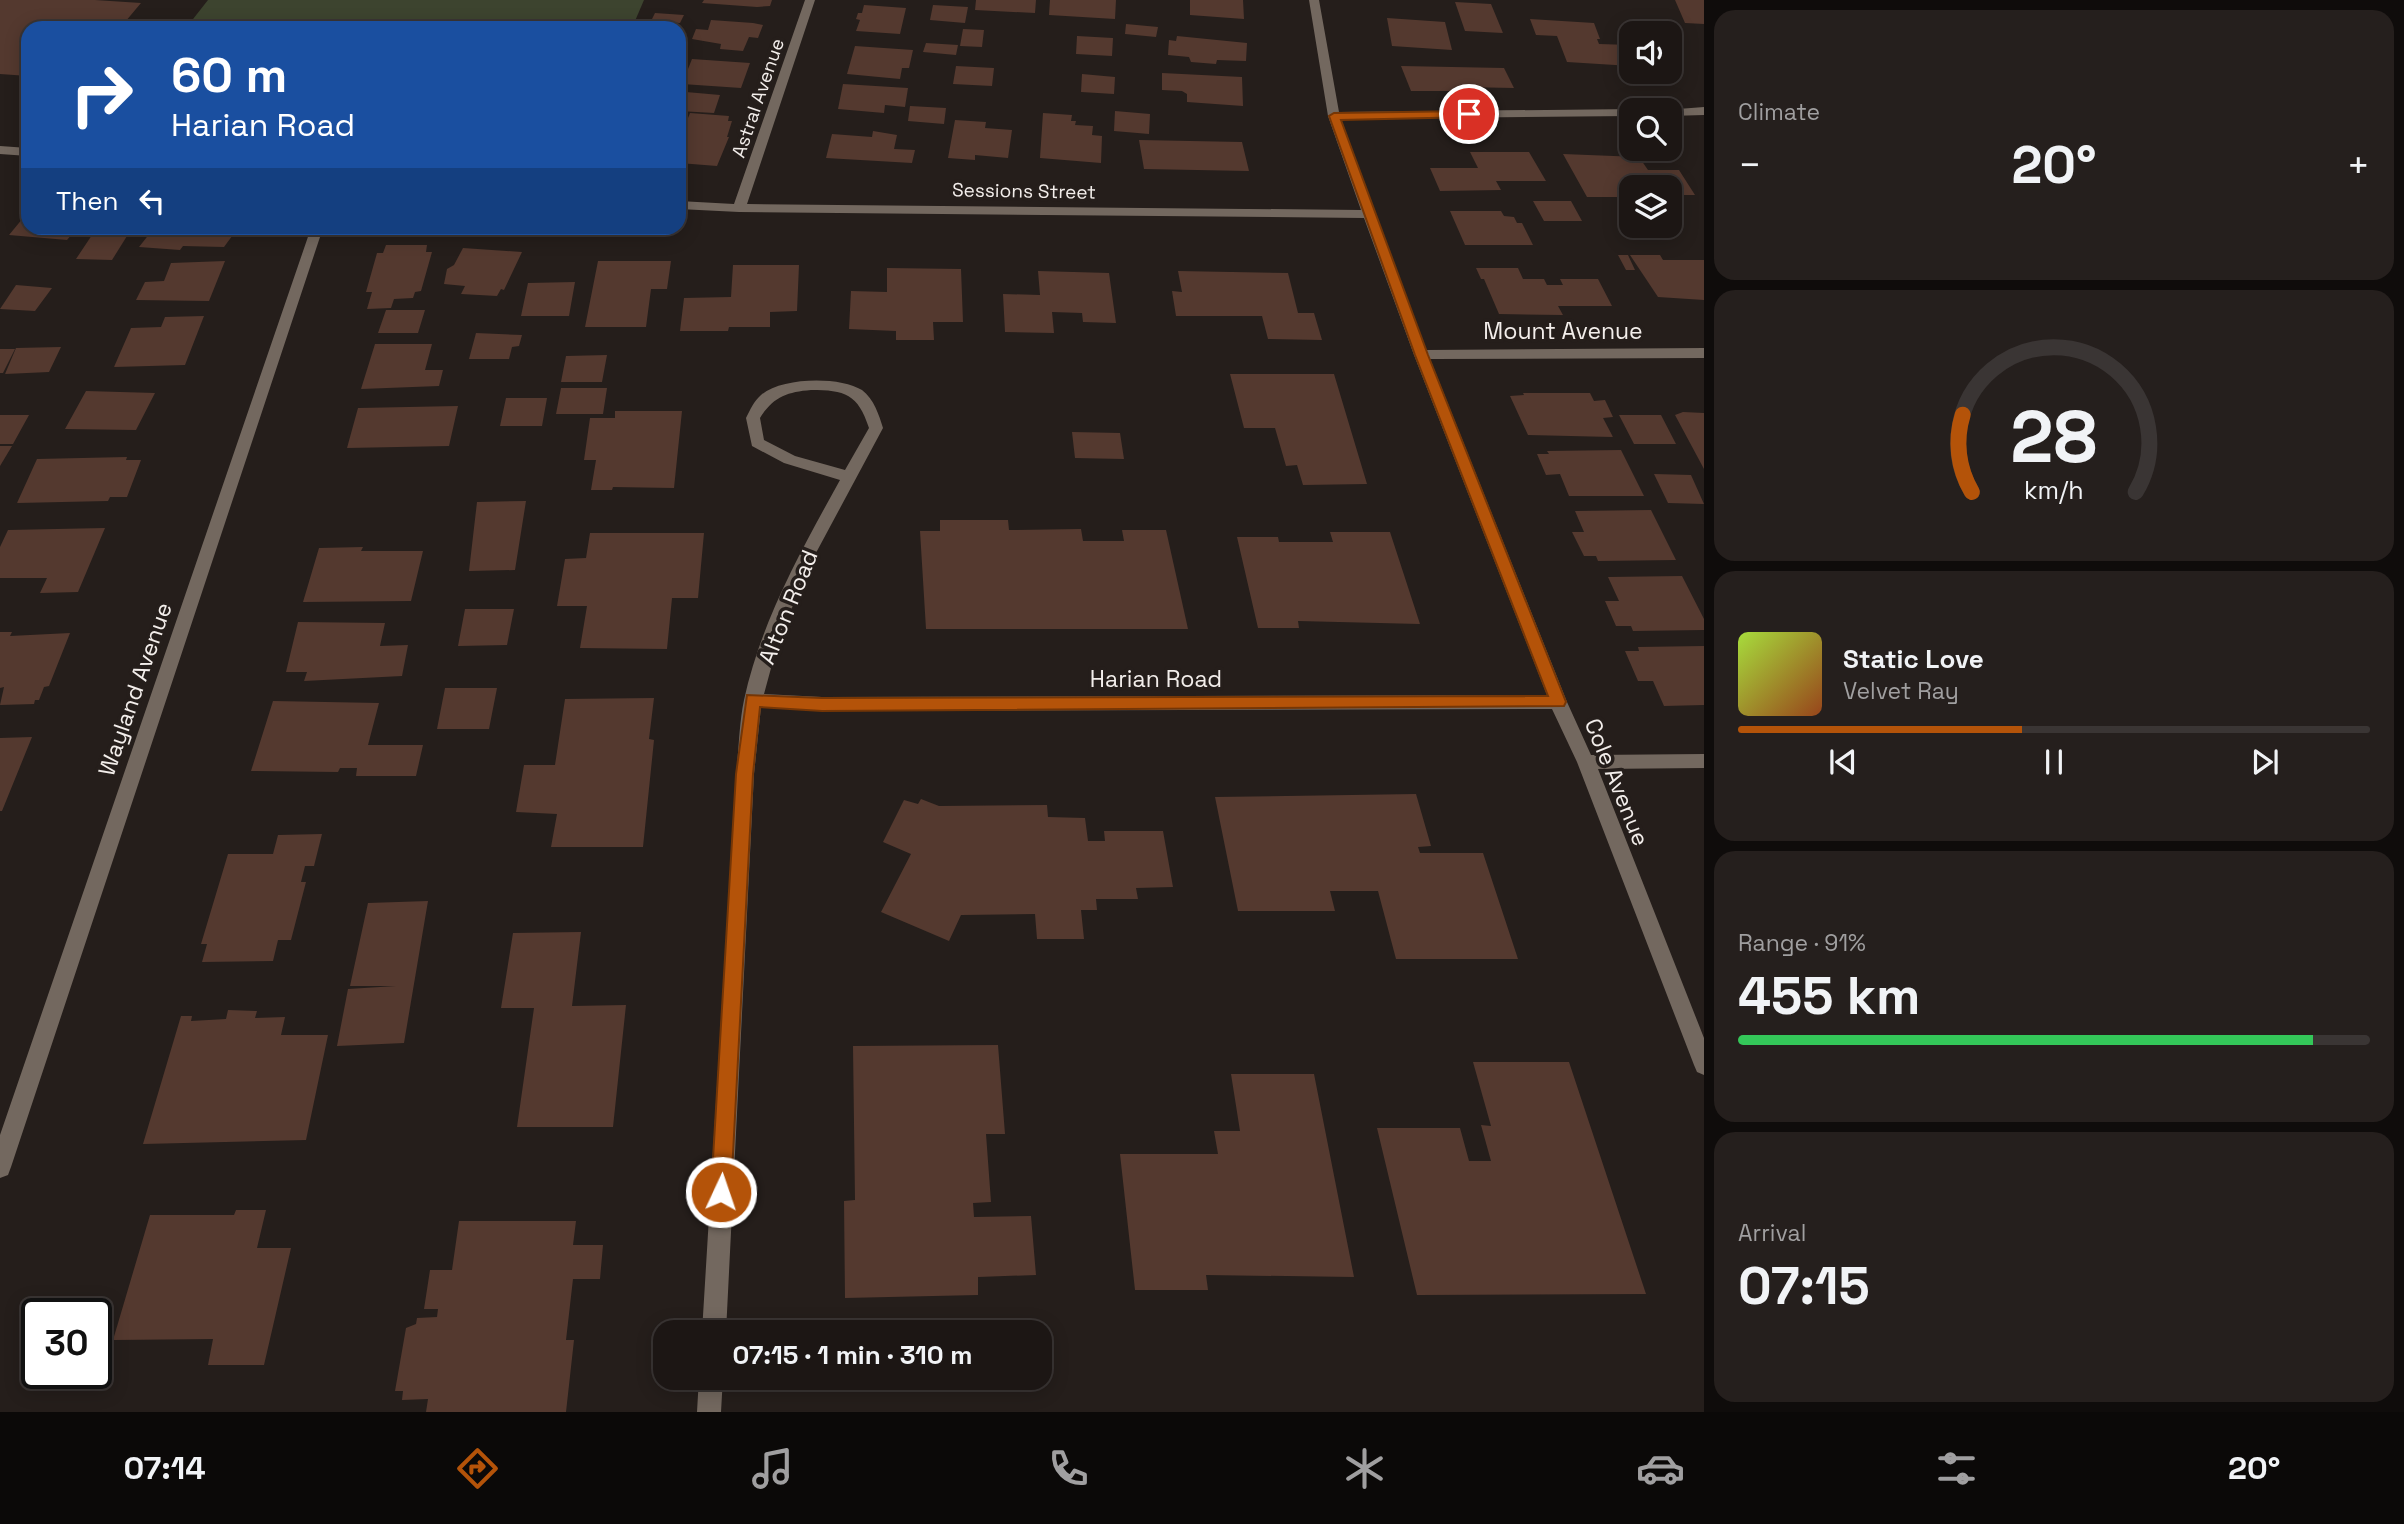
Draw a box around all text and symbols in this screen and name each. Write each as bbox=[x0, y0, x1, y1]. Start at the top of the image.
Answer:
map controls bbox=[1619, 21, 1682, 238]
button: sound bbox=[1619, 21, 1682, 84]
street label: Astral Avenue bbox=[726, 35, 790, 161]
text: 60 m bbox=[171, 44, 287, 106]
icon: right bbox=[56, 49, 147, 140]
pin bbox=[1439, 84, 1499, 144]
icon: arrive bbox=[1450, 95, 1488, 133]
text: Climate bbox=[1738, 97, 1820, 127]
button: search bbox=[1619, 98, 1682, 161]
text: Harian Road bbox=[171, 105, 355, 145]
text: 20° bbox=[2011, 132, 2097, 198]
text: − bbox=[1738, 141, 1762, 189]
text: + bbox=[2346, 141, 2370, 189]
button: layers bbox=[1619, 175, 1682, 238]
street label: Sessions Street bbox=[952, 177, 1096, 205]
icon: left bbox=[133, 182, 171, 220]
text: Then bbox=[56, 184, 119, 218]
street label: Mount Avenue bbox=[1483, 316, 1643, 346]
text: 28 bbox=[2011, 390, 2097, 483]
text: km/h bbox=[2024, 473, 2084, 505]
street label: Alton Road bbox=[751, 545, 825, 669]
street label: Wayland Avenue bbox=[91, 598, 179, 780]
text: Static Love bbox=[1843, 642, 1984, 676]
street label: Harian Road bbox=[1090, 664, 1222, 694]
text: Velvet Ray bbox=[1843, 676, 1959, 706]
street label: Cole Avenue bbox=[1578, 714, 1656, 850]
icon: previous bbox=[1824, 743, 1862, 781]
icon: pause bbox=[2035, 743, 2073, 781]
icon: next bbox=[2246, 743, 2284, 781]
text: Range · 91% bbox=[1738, 928, 1866, 958]
text: 455 km bbox=[1738, 963, 1920, 1029]
position arrow bbox=[684, 1155, 758, 1229]
text: Arrival bbox=[1738, 1218, 1806, 1248]
text: 07:15 bbox=[1738, 1253, 1870, 1319]
speed limit sign: 30 bbox=[21, 1298, 112, 1389]
text: 07:15 · 1 min · 310 m bbox=[733, 1338, 972, 1372]
icon: directions bbox=[453, 1444, 502, 1493]
icon: music bbox=[748, 1444, 797, 1493]
icon: phone bbox=[1044, 1444, 1093, 1493]
icon: climate bbox=[1340, 1444, 1389, 1493]
icon: car bbox=[1636, 1444, 1685, 1493]
icon: filters bbox=[1932, 1444, 1981, 1493]
text: 07:14 bbox=[123, 1448, 206, 1488]
text: 20° bbox=[2228, 1448, 2280, 1488]

